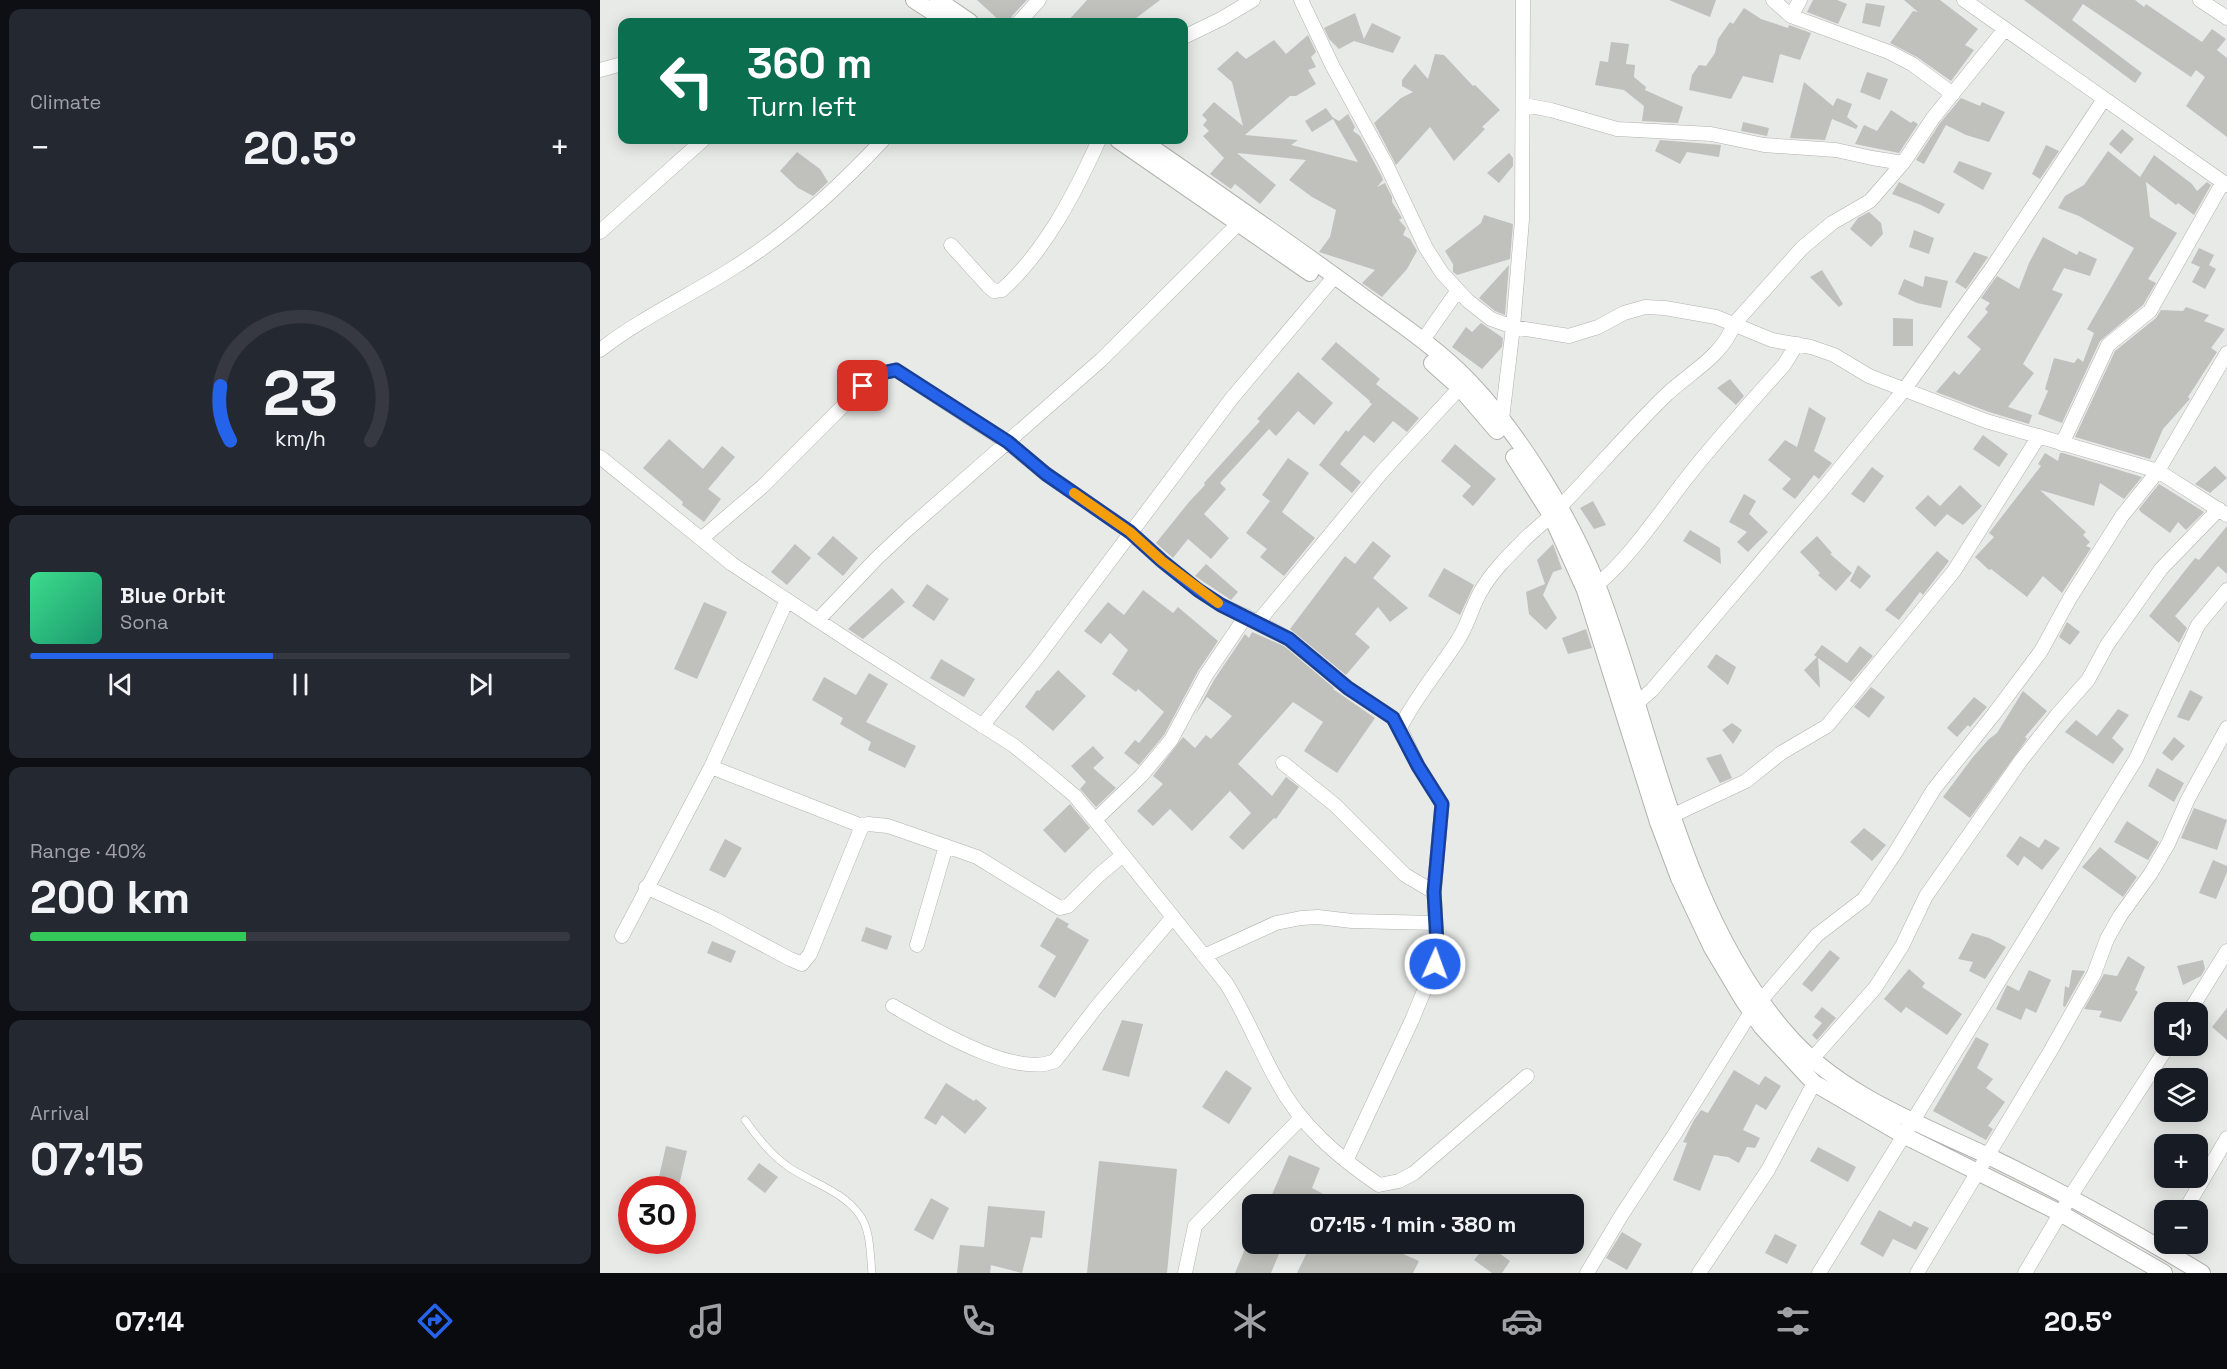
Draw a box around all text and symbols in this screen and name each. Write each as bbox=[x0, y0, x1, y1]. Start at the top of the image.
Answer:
text: 360 m bbox=[747, 37, 872, 90]
icon: left bbox=[648, 42, 726, 120]
text: Climate bbox=[30, 89, 101, 115]
text: Turn left bbox=[747, 89, 857, 124]
text: 20.5° bbox=[243, 120, 357, 177]
text: − bbox=[30, 127, 50, 169]
text: + bbox=[550, 127, 570, 169]
text: 23 bbox=[262, 354, 337, 433]
pin bbox=[837, 360, 888, 411]
icon: arrive bbox=[846, 369, 879, 402]
text: km/h bbox=[274, 425, 326, 452]
text: Blue Orbit bbox=[120, 581, 226, 609]
text: Sona bbox=[120, 609, 168, 635]
icon: previous bbox=[104, 668, 137, 701]
icon: pause bbox=[284, 668, 317, 701]
icon: next bbox=[464, 668, 497, 701]
text: Range · 40% bbox=[30, 838, 146, 864]
text: 200 km bbox=[30, 869, 190, 926]
position arrow bbox=[1403, 932, 1467, 996]
map controls bbox=[2154, 1002, 2208, 1254]
button: sound bbox=[2154, 1002, 2208, 1056]
button: layers bbox=[2154, 1068, 2208, 1122]
text: Arrival bbox=[30, 1100, 89, 1126]
text: 07:15 bbox=[30, 1131, 144, 1188]
button: + bbox=[2154, 1134, 2208, 1188]
speed limit sign: 30 bbox=[618, 1176, 696, 1254]
button: − bbox=[2154, 1200, 2208, 1254]
text: 07:15 · 1 min · 380 m bbox=[1310, 1210, 1516, 1238]
icon: directions bbox=[414, 1300, 456, 1342]
icon: music bbox=[686, 1300, 728, 1342]
icon: phone bbox=[957, 1300, 999, 1342]
icon: climate bbox=[1229, 1300, 1271, 1342]
icon: car bbox=[1501, 1300, 1543, 1342]
icon: filters bbox=[1772, 1300, 1814, 1342]
text: 07:14 bbox=[115, 1304, 184, 1339]
text: 20.5° bbox=[2044, 1304, 2112, 1339]

